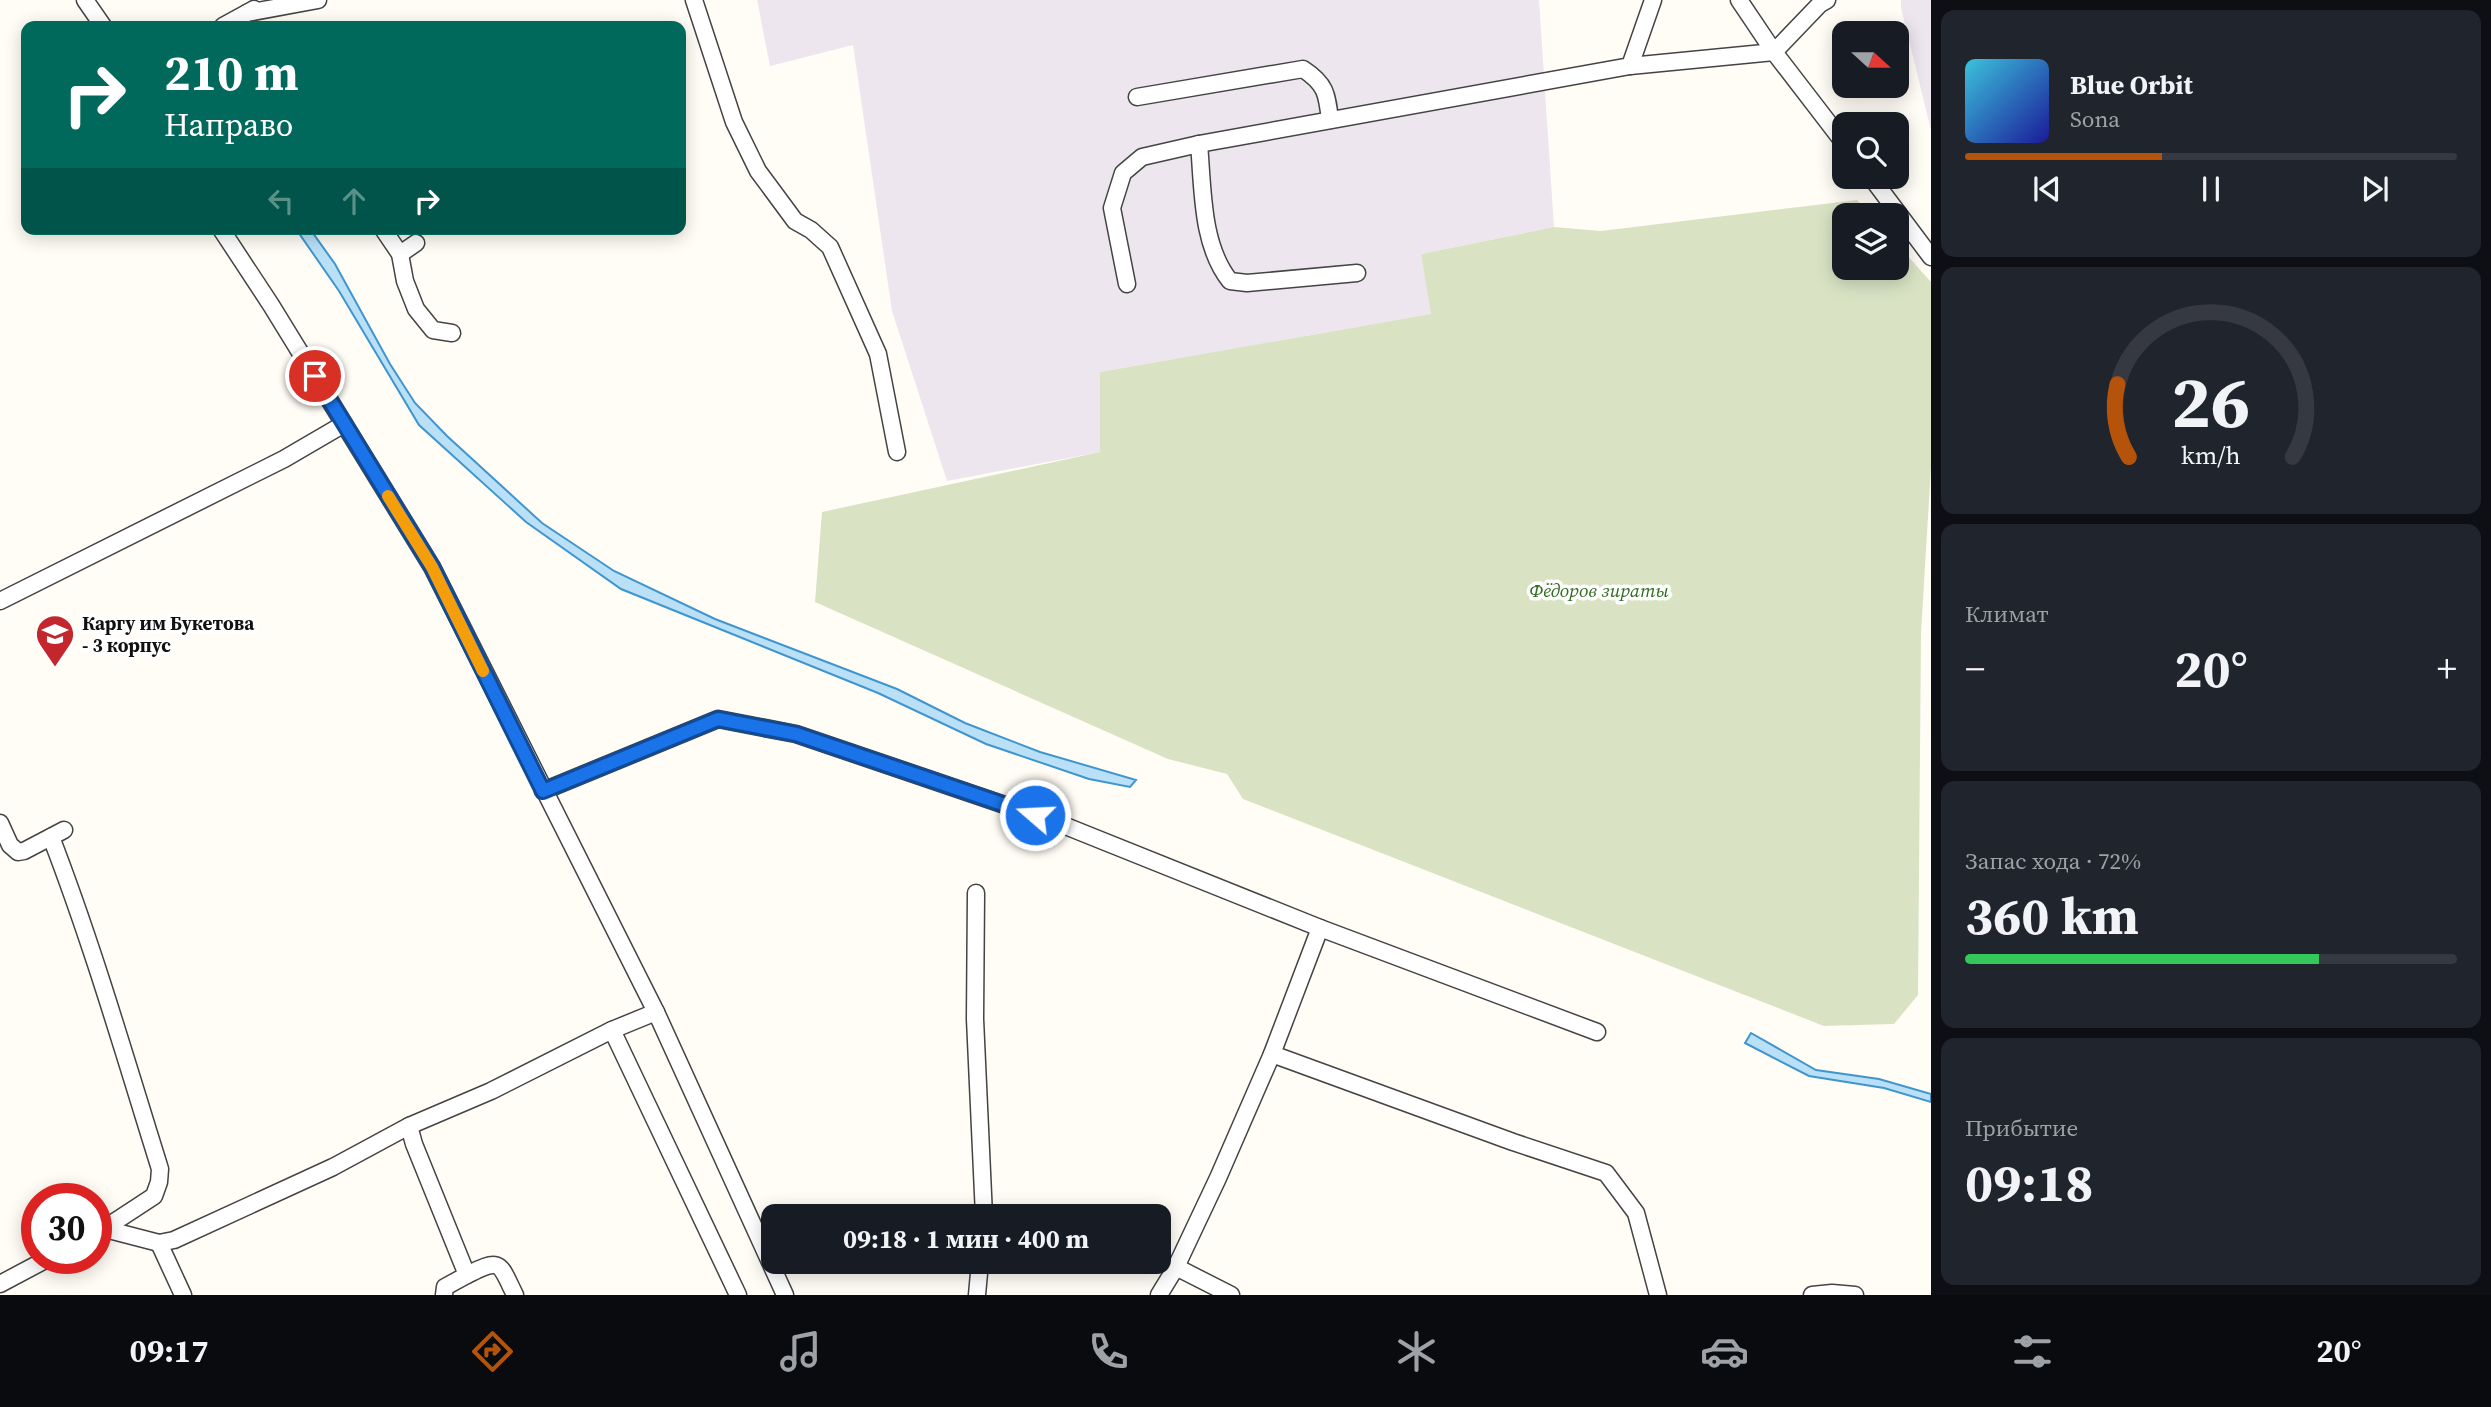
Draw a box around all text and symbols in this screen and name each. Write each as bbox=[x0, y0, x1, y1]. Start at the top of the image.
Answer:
north arrow bbox=[1832, 21, 1909, 98]
map controls bbox=[1832, 21, 1909, 280]
text: 210 m bbox=[164, 39, 299, 106]
icon: right bbox=[49, 49, 140, 140]
text: Blue Orbit bbox=[2070, 67, 2193, 103]
text: Направо bbox=[164, 103, 293, 147]
text: Sona bbox=[2070, 103, 2120, 135]
button: search bbox=[1832, 112, 1909, 189]
icon: previous bbox=[2028, 170, 2066, 208]
icon: pause bbox=[2192, 170, 2230, 208]
icon: next bbox=[2356, 170, 2394, 208]
icon: left bbox=[262, 182, 300, 220]
icon: ahead bbox=[335, 182, 373, 220]
icon: right bbox=[408, 182, 446, 220]
button: layers bbox=[1832, 203, 1909, 280]
pin bbox=[285, 346, 345, 406]
text: 26 bbox=[2172, 352, 2250, 451]
icon: arrive bbox=[296, 357, 334, 395]
text: km/h bbox=[2181, 437, 2241, 471]
park label: Фёдоров зираты bbox=[1529, 577, 1669, 603]
text: Климат bbox=[1965, 598, 2049, 630]
place label: Каргу им Букетова - 3 корпус bbox=[82, 610, 255, 658]
school or university icon: Каргу им Букетова - 3 корпус bbox=[34, 613, 76, 668]
text: 20° bbox=[2174, 633, 2248, 704]
text: − bbox=[1965, 643, 1985, 695]
text: + bbox=[2437, 643, 2457, 695]
position arrow bbox=[998, 778, 1072, 852]
text: Запас хода · 72% bbox=[1965, 845, 2141, 877]
text: 360 km bbox=[1965, 880, 2139, 951]
text: Прибытие bbox=[1965, 1112, 2078, 1144]
text: 09:18 bbox=[1965, 1147, 2093, 1218]
speed limit sign: 30 bbox=[21, 1183, 112, 1274]
text: 09:18 · 1 мин · 400 m bbox=[843, 1221, 1089, 1257]
icon: directions bbox=[468, 1327, 517, 1376]
icon: music bbox=[776, 1327, 825, 1376]
icon: phone bbox=[1084, 1327, 1133, 1376]
icon: climate bbox=[1392, 1327, 1441, 1376]
icon: car bbox=[1700, 1327, 1749, 1376]
icon: filters bbox=[2008, 1327, 2057, 1376]
text: 09:17 bbox=[130, 1329, 209, 1373]
text: 20° bbox=[2316, 1329, 2361, 1373]

